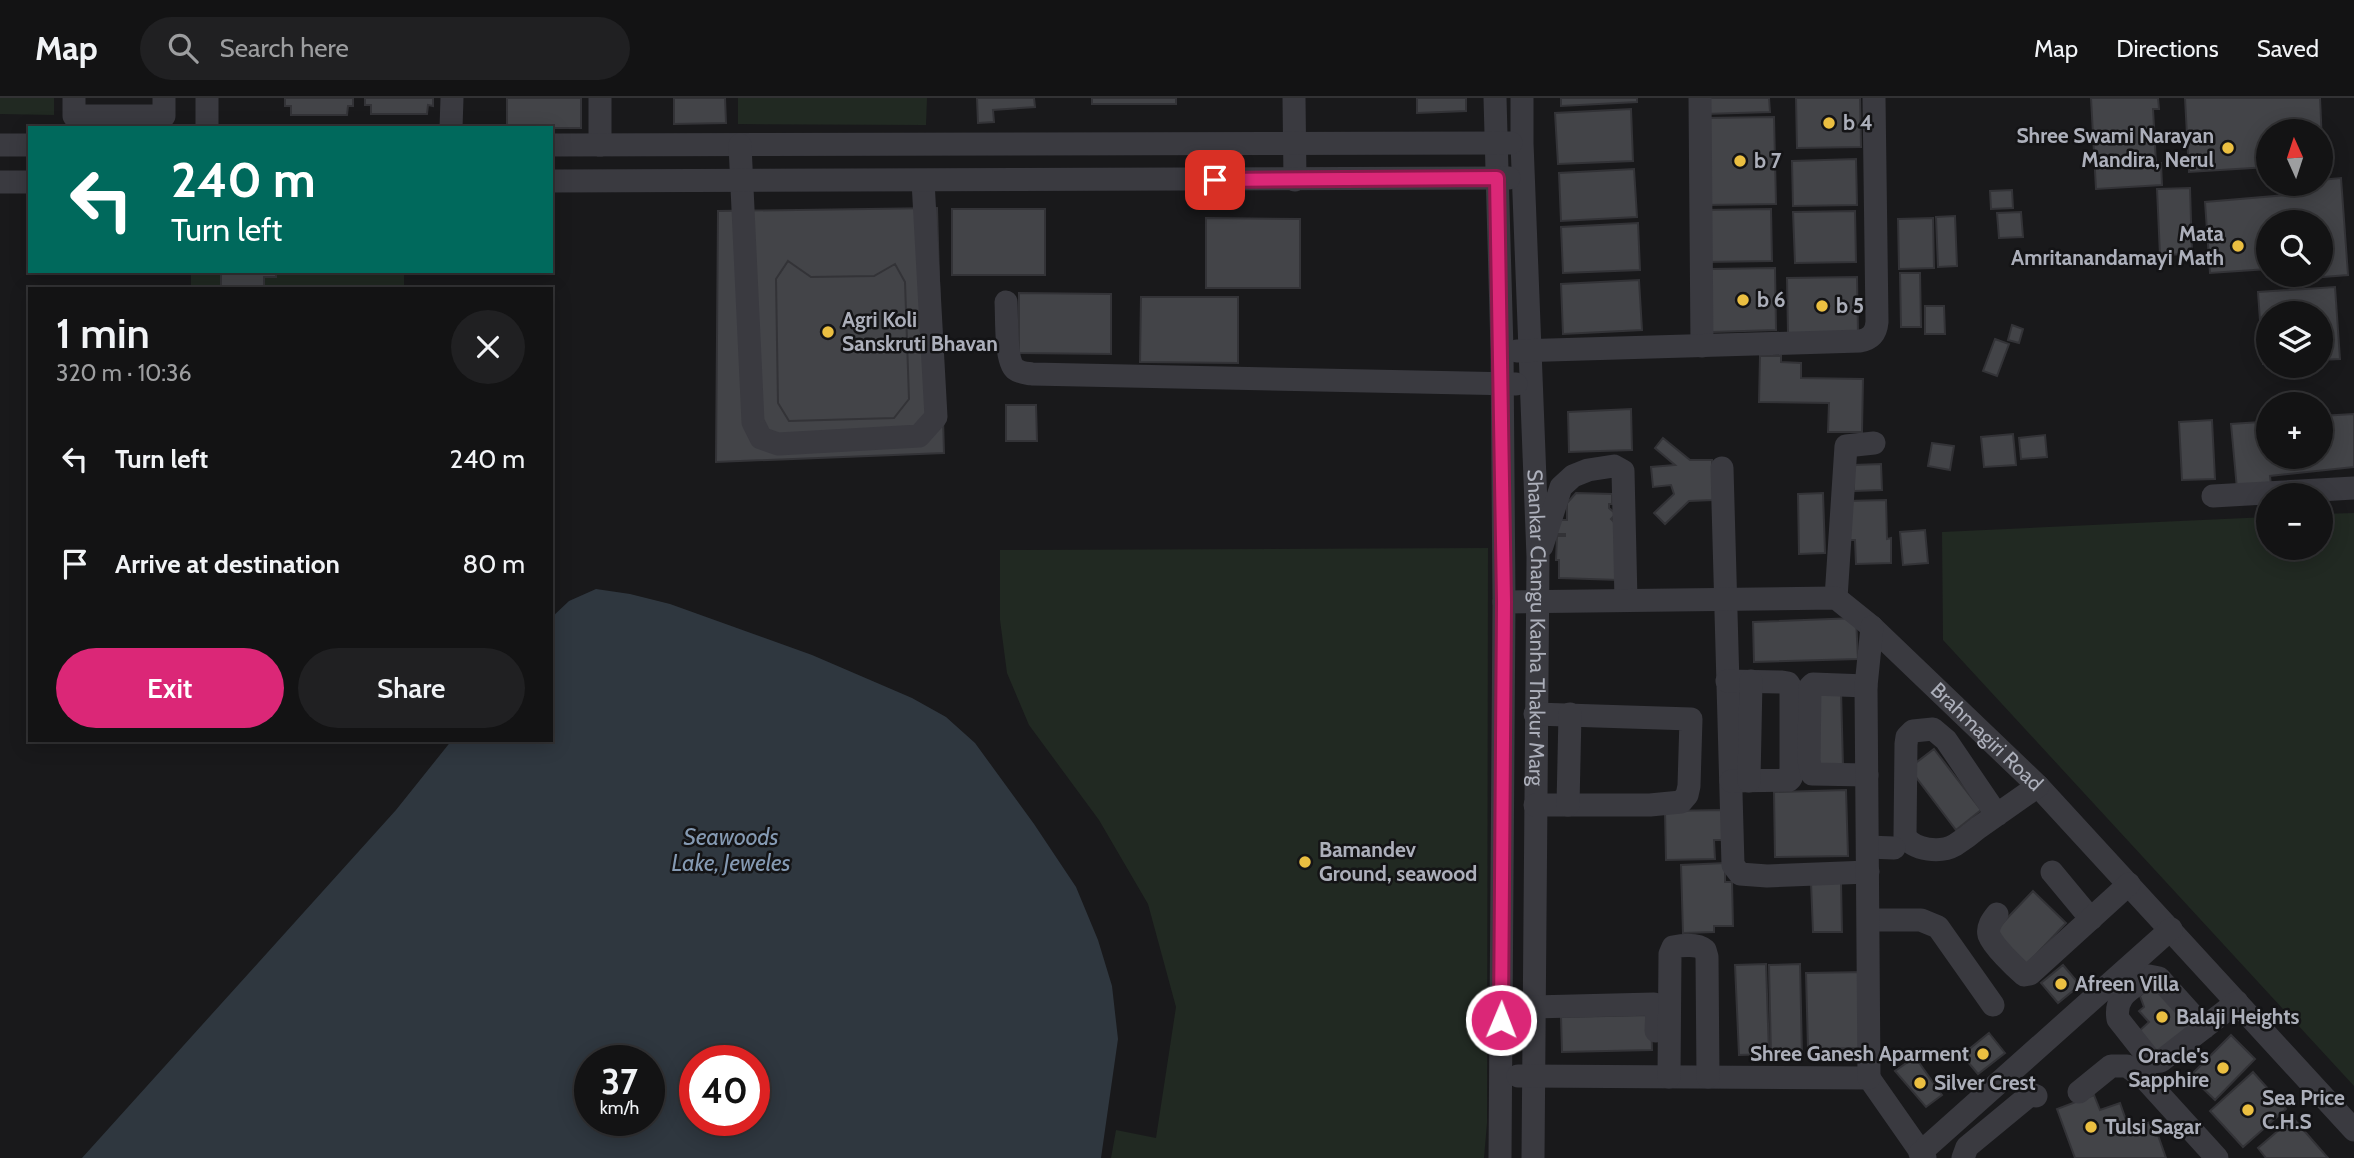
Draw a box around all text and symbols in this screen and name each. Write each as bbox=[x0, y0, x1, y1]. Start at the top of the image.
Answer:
search box bbox=[140, 17, 630, 80]
text: Map bbox=[35, 28, 98, 68]
icon: search bbox=[164, 29, 202, 67]
text: Search here bbox=[220, 32, 349, 64]
text: Map bbox=[2034, 34, 2078, 63]
text: Directions bbox=[2116, 34, 2219, 63]
text: Saved bbox=[2257, 34, 2319, 63]
place label: b 4 bbox=[1843, 110, 1873, 135]
marker: b 4 bbox=[1821, 115, 1837, 131]
north arrow bbox=[2256, 119, 2333, 196]
map controls bbox=[2256, 119, 2333, 560]
place label: Shree Swami Narayan Mandira, Nerul bbox=[2017, 123, 2214, 172]
marker: Shree Swami Narayan Mandira, Nerul bbox=[2220, 140, 2236, 156]
place label: b 7 bbox=[1754, 148, 1782, 173]
text: 240 m bbox=[171, 150, 316, 209]
pin bbox=[1185, 150, 1245, 210]
marker: b 7 bbox=[1732, 153, 1748, 169]
icon: left bbox=[56, 154, 147, 245]
icon: arrive bbox=[1196, 161, 1234, 199]
text: Turn left bbox=[171, 210, 282, 249]
button: search bbox=[2256, 210, 2333, 287]
place label: Mata Amritanandamayi Math bbox=[2011, 221, 2225, 270]
marker: Mata Amritanandamayi Math bbox=[2230, 238, 2246, 254]
place label: b 6 bbox=[1757, 287, 1786, 312]
marker: b 6 bbox=[1735, 292, 1751, 308]
place label: b 5 bbox=[1836, 293, 1864, 318]
marker: b 5 bbox=[1814, 298, 1830, 314]
button: layers bbox=[2256, 301, 2333, 378]
text: 1 min bbox=[56, 307, 150, 359]
place label: Agri Koli Sanskruti Bhavan bbox=[842, 307, 998, 356]
button: close bbox=[451, 310, 525, 384]
marker: Agri Koli Sanskruti Bhavan bbox=[820, 324, 836, 340]
text: 320 m · 10:36 bbox=[56, 359, 192, 387]
button: + bbox=[2256, 392, 2333, 469]
icon: left bbox=[56, 440, 94, 478]
text: Turn left bbox=[115, 443, 208, 475]
text: 240 m bbox=[450, 443, 525, 475]
street label: Shankar Changu Kanha Thakur Marg bbox=[1523, 469, 1551, 787]
button: − bbox=[2256, 483, 2333, 560]
icon: arrive bbox=[56, 545, 94, 583]
text: Arrive at destination bbox=[115, 548, 340, 580]
text: 80 m bbox=[462, 548, 525, 580]
button: Exit bbox=[56, 648, 284, 728]
button: Share bbox=[298, 648, 525, 728]
street label: Brahmagiri Road bbox=[1926, 677, 2048, 796]
water label: Seawoods Lake, Jeweles bbox=[671, 823, 791, 877]
place label: Bamandev Ground, seawood bbox=[1319, 837, 1477, 886]
marker: Bamandev Ground, seawood bbox=[1297, 854, 1313, 870]
place label: Afreen Villa bbox=[2075, 971, 2180, 996]
marker: Afreen Villa bbox=[2053, 976, 2069, 992]
position arrow bbox=[1464, 983, 1538, 1057]
place label: Balaji Heights bbox=[2176, 1004, 2299, 1029]
marker: Balaji Heights bbox=[2154, 1009, 2170, 1025]
place label: Shree Ganesh Aparment bbox=[1750, 1041, 1969, 1066]
place label: Oracle's Sapphire bbox=[2128, 1043, 2209, 1092]
speed limit sign: 40 bbox=[679, 1045, 770, 1136]
marker: Shree Ganesh Aparment bbox=[1975, 1046, 1991, 1062]
text: 37 bbox=[601, 1060, 638, 1103]
marker: Oracle's Sapphire bbox=[2215, 1060, 2231, 1076]
place label: Silver Crest bbox=[1934, 1070, 2036, 1095]
marker: Silver Crest bbox=[1912, 1075, 1928, 1091]
place label: Sea Price C.H.S bbox=[2262, 1085, 2345, 1134]
text: km/h bbox=[600, 1097, 639, 1119]
marker: Sea Price C.H.S bbox=[2240, 1102, 2256, 1118]
place label: Tulsi Sagar bbox=[2105, 1114, 2201, 1139]
marker: Tulsi Sagar bbox=[2083, 1119, 2099, 1135]

